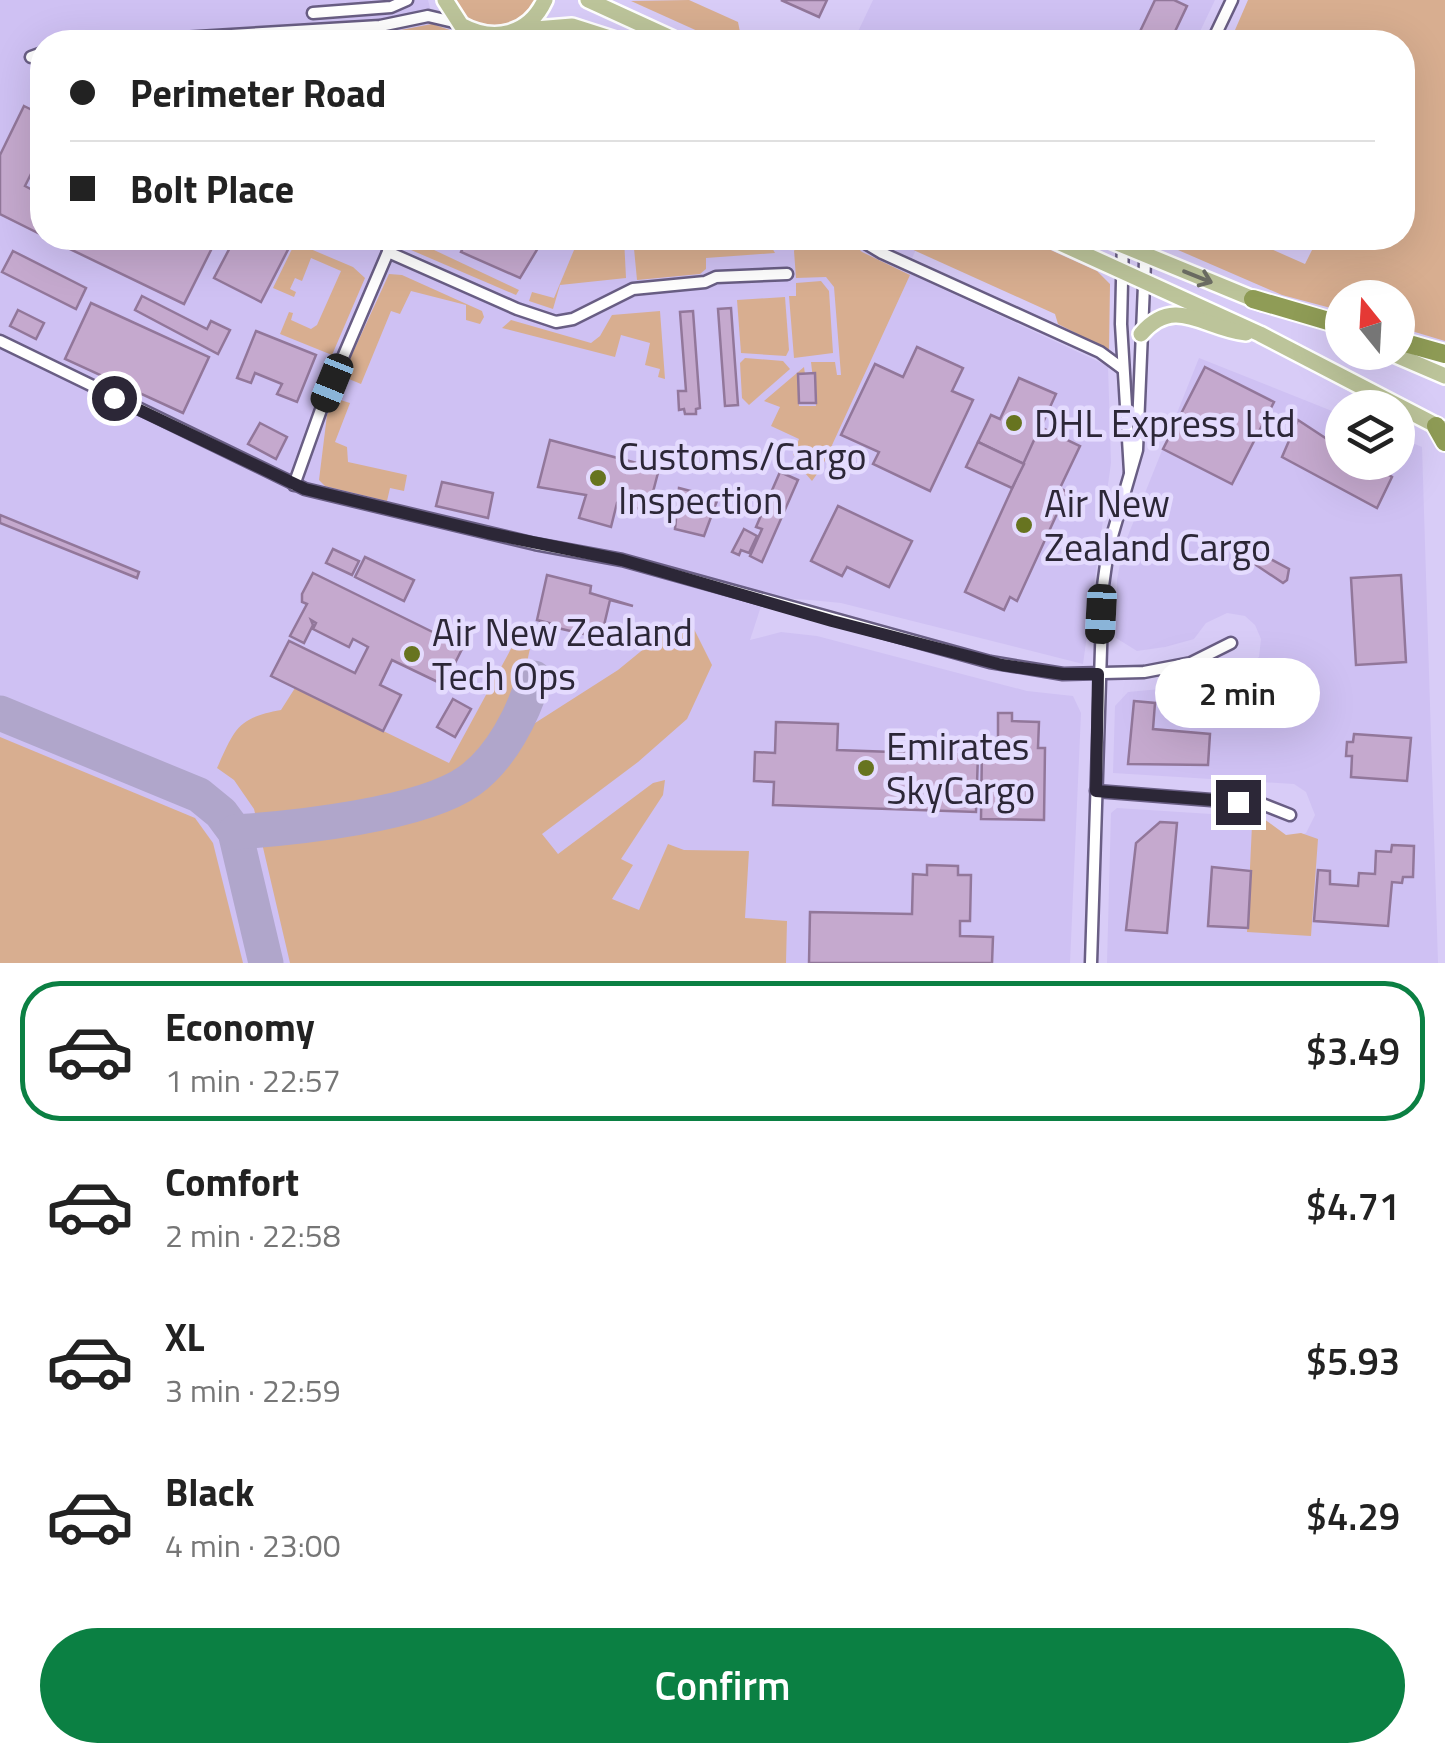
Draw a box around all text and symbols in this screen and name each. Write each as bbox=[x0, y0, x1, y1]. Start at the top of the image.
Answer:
text: Perimeter Road bbox=[130, 64, 386, 122]
text: Bolt Place bbox=[130, 160, 294, 218]
one-way arrow bbox=[1182, 270, 1213, 288]
north arrow bbox=[1325, 280, 1415, 370]
map controls bbox=[1325, 280, 1415, 480]
car bbox=[307, 350, 357, 416]
route start bbox=[92, 376, 137, 421]
button: layers bbox=[1325, 390, 1415, 480]
place label: DHL Express Ltd bbox=[1034, 394, 1296, 452]
marker: DHL Express Ltd bbox=[1003, 412, 1025, 434]
place label: Customs/Cargo Inspection bbox=[618, 427, 867, 529]
marker: Customs/Cargo Inspection bbox=[587, 467, 609, 489]
place label: Air New Zealand Cargo bbox=[1044, 474, 1271, 576]
marker: Air New Zealand Cargo bbox=[1013, 514, 1035, 536]
car bbox=[1084, 583, 1118, 645]
place label: Air New Zealand Tech Ops bbox=[432, 603, 693, 705]
marker: Air New Zealand Tech Ops bbox=[401, 643, 423, 665]
callout: 2 min bbox=[1156, 657, 1320, 727]
text: 2 min bbox=[1199, 669, 1276, 717]
place label: Emirates SkyCargo bbox=[886, 717, 1035, 819]
marker: Emirates SkyCargo bbox=[855, 757, 877, 779]
route end bbox=[1216, 780, 1261, 825]
text: Economy bbox=[165, 998, 315, 1056]
icon: car bbox=[45, 1006, 135, 1096]
text: $3.49 bbox=[1306, 1022, 1400, 1080]
text: 1 min · 22:57 bbox=[165, 1056, 341, 1104]
text: Comfort bbox=[165, 1153, 299, 1211]
icon: car bbox=[45, 1161, 135, 1251]
text: $4.71 bbox=[1306, 1177, 1400, 1235]
text: 2 min · 22:58 bbox=[165, 1211, 341, 1259]
text: XL bbox=[165, 1308, 205, 1366]
icon: car bbox=[45, 1316, 135, 1406]
text: $5.93 bbox=[1306, 1332, 1400, 1390]
text: 3 min · 22:59 bbox=[165, 1366, 341, 1414]
text: Black bbox=[165, 1463, 254, 1521]
icon: car bbox=[45, 1471, 135, 1561]
text: $4.29 bbox=[1306, 1487, 1400, 1545]
text: 4 min · 23:00 bbox=[165, 1521, 341, 1569]
button: Confirm bbox=[40, 1628, 1405, 1743]

